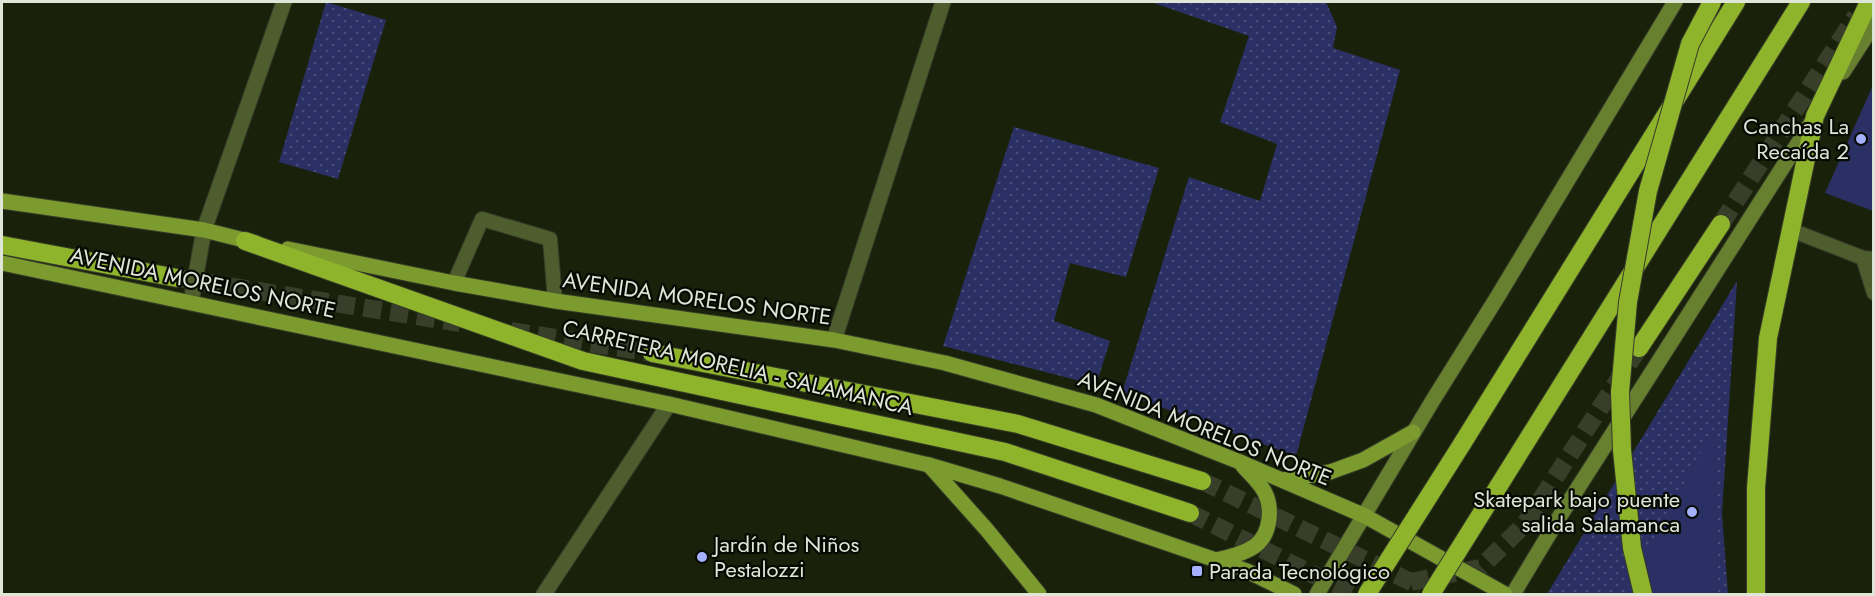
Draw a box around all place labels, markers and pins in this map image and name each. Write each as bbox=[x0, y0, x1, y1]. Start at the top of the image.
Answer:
place label: Canchas La Recaída 2 bbox=[1743, 110, 1849, 167]
marker: Canchas La Recaída 2 bbox=[1854, 132, 1868, 146]
place label: Skatepark bajo puente salida Salamanca bbox=[1473, 483, 1680, 540]
marker: Skatepark bajo puente salida Salamanca bbox=[1685, 505, 1699, 519]
place label: Jardín de Niños Pestalozzi bbox=[711, 528, 860, 585]
marker: Jardín de Niños Pestalozzi bbox=[695, 550, 709, 564]
place label: Parada Tecnológico bbox=[1209, 555, 1390, 587]
marker: Parada Tecnológico bbox=[1190, 564, 1204, 578]

